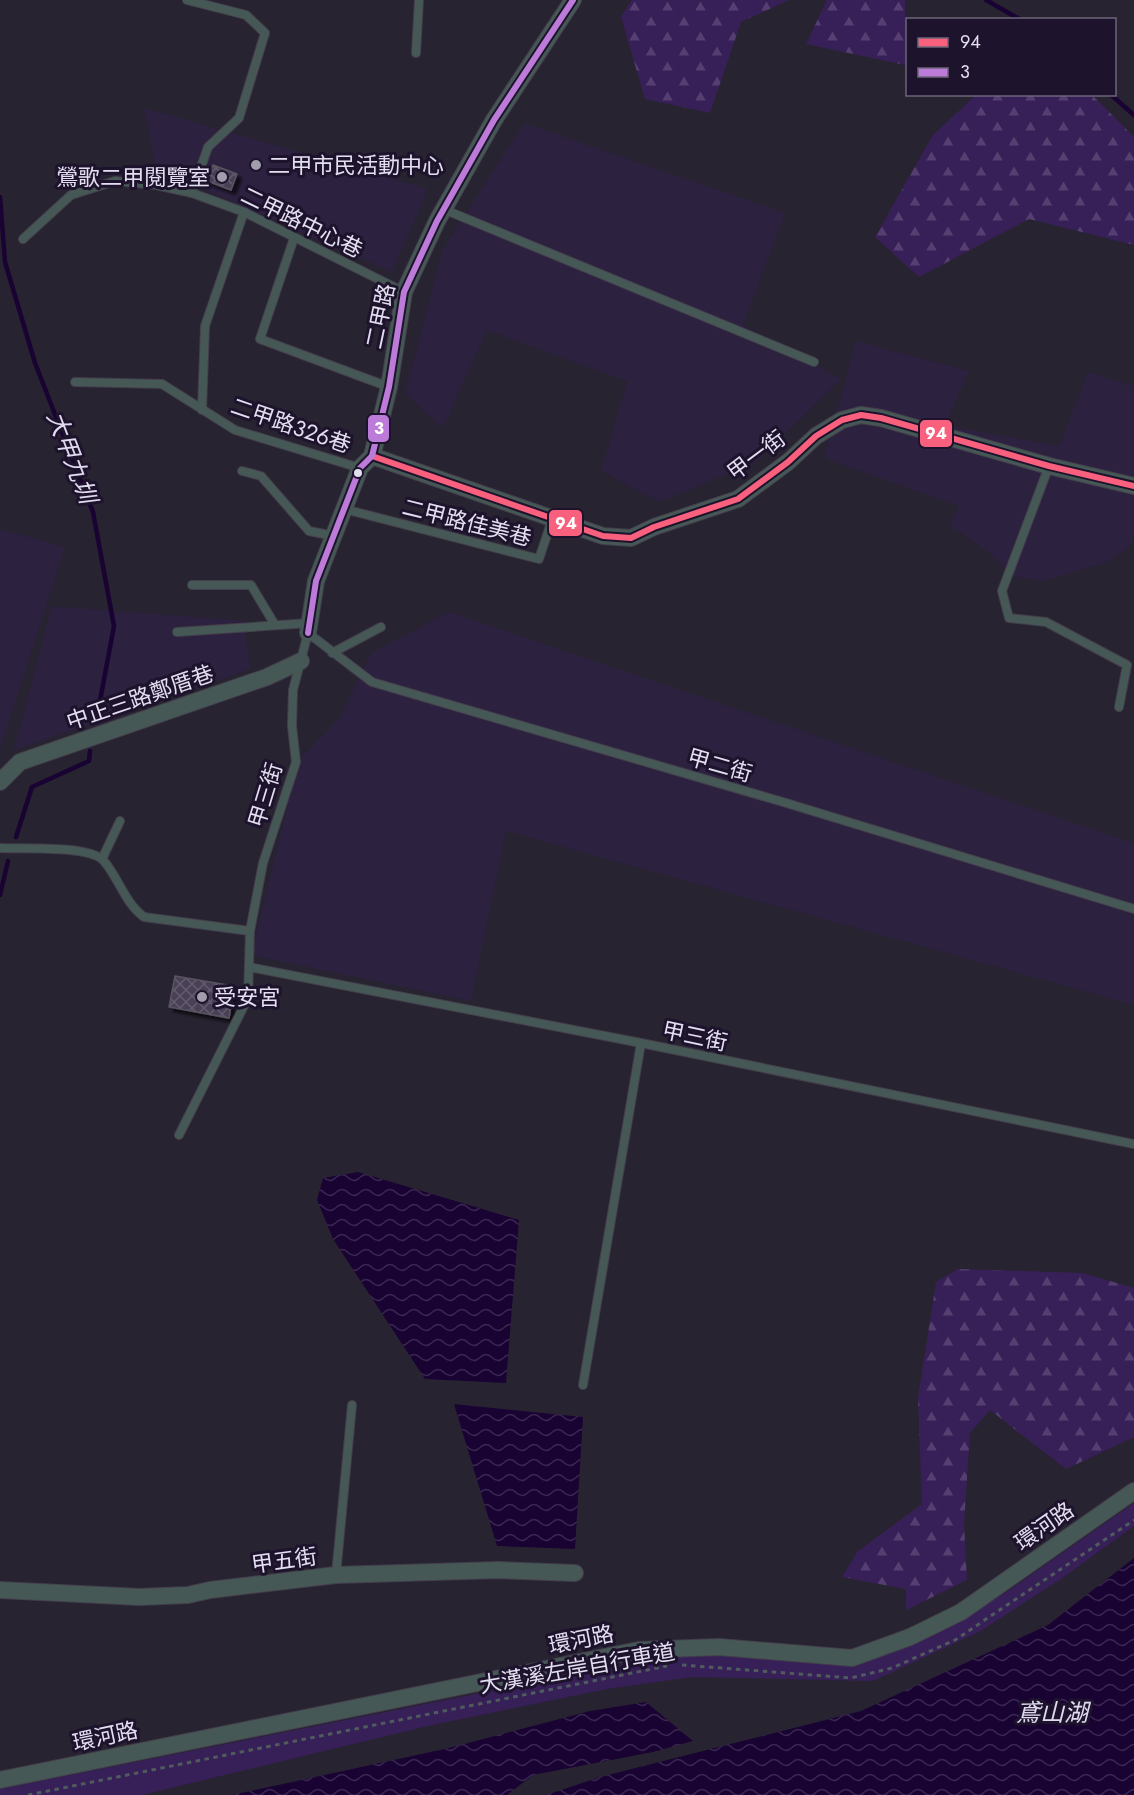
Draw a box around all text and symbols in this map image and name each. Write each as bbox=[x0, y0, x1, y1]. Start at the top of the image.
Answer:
legend bbox=[906, 18, 1116, 96]
text: 94 bbox=[960, 29, 981, 55]
text: 3 bbox=[960, 59, 970, 85]
place label: 二甲市民活動中心 bbox=[268, 149, 444, 181]
marker: 二甲市民活動中心 bbox=[249, 158, 263, 172]
place label: 鶯歌二甲閱覽室 bbox=[56, 161, 210, 193]
marker: 鶯歌二甲閱覽室 bbox=[215, 170, 229, 184]
street label: 二甲路中心巷 bbox=[236, 179, 368, 265]
street label: 二甲路 bbox=[357, 280, 403, 352]
street label: 二甲路326巷 bbox=[227, 389, 355, 461]
water label: 大甲九圳 bbox=[38, 406, 107, 511]
line badge: 3 bbox=[367, 414, 390, 443]
text: 3 bbox=[374, 417, 384, 440]
line badge: 94 bbox=[919, 419, 953, 448]
street label: 甲一街 bbox=[720, 422, 792, 488]
text: 94 bbox=[925, 422, 947, 445]
unlabelled marker bbox=[352, 467, 364, 479]
street label: 二甲路佳美巷 bbox=[399, 491, 535, 553]
line badge: 94 bbox=[548, 509, 583, 537]
text: 94 bbox=[555, 512, 577, 535]
street label: 中正三路鄭厝巷 bbox=[62, 657, 218, 737]
street label: 甲二街 bbox=[684, 741, 756, 789]
street label: 甲三街 bbox=[240, 759, 290, 831]
place label: 受安宮 bbox=[214, 981, 280, 1013]
marker: 受安宮 bbox=[195, 990, 209, 1004]
street label: 甲三街 bbox=[659, 1013, 731, 1059]
street label: 環河路 bbox=[1008, 1494, 1080, 1558]
street label: 甲五街 bbox=[249, 1540, 319, 1580]
street label: 環河路 bbox=[546, 1617, 616, 1661]
street label: 大漢溪左岸自行車道 bbox=[477, 1635, 677, 1701]
water label: 鳶山湖 bbox=[1016, 1695, 1092, 1730]
street label: 環河路 bbox=[69, 1713, 141, 1759]

